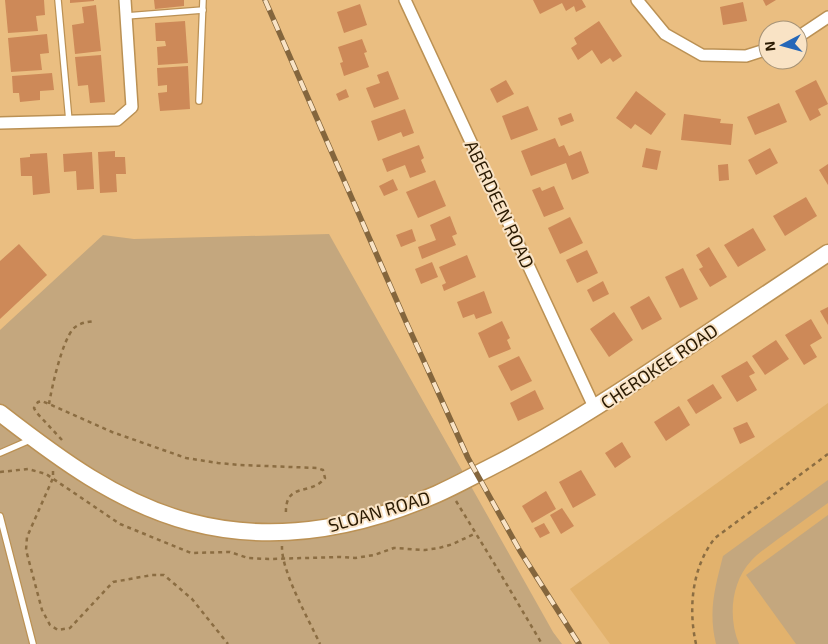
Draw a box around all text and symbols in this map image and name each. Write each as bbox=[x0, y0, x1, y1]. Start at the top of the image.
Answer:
north arrow bbox=[758, 20, 808, 70]
text: N bbox=[761, 40, 779, 52]
street label: ABERDEEN ROAD bbox=[461, 137, 539, 271]
street label: CHEROKEE ROAD bbox=[596, 319, 722, 413]
street label: SLOAN ROAD bbox=[325, 486, 433, 536]

